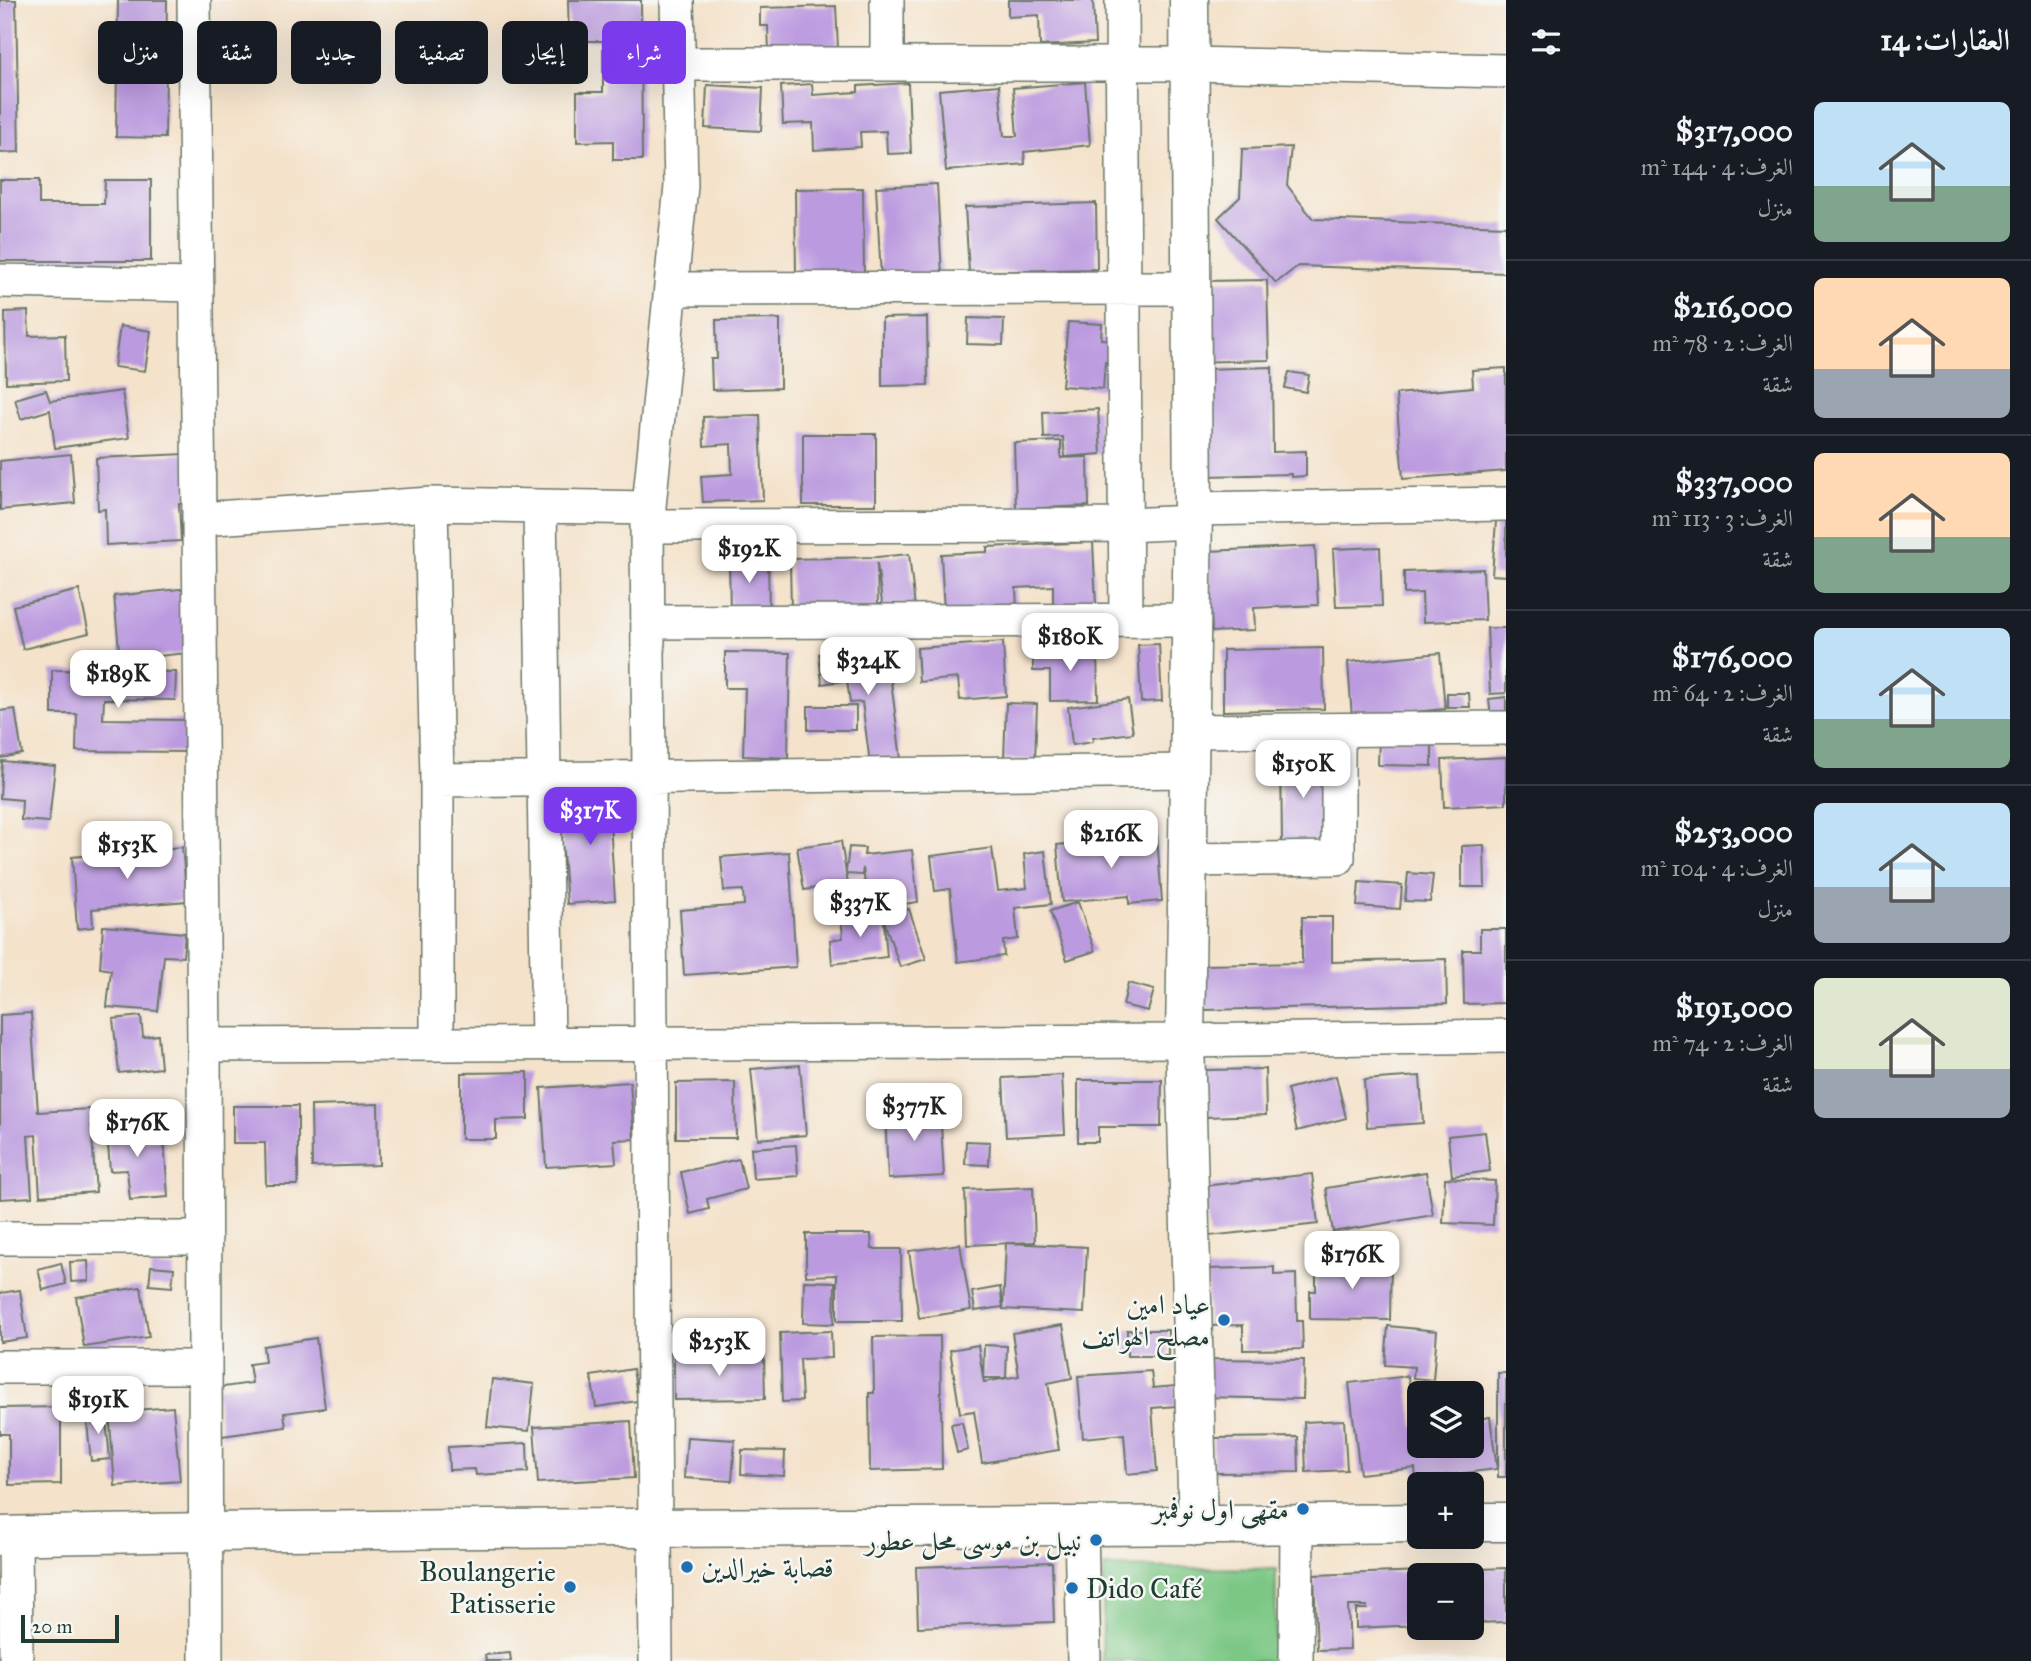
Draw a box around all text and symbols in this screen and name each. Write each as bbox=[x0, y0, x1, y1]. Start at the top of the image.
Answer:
chip: منزل bbox=[98, 21, 183, 84]
chip: شقة bbox=[197, 21, 277, 84]
chip: جديد bbox=[291, 21, 381, 84]
chip: تصفية bbox=[395, 21, 488, 84]
chip: إيجار bbox=[502, 21, 588, 84]
chip: شراء bbox=[602, 21, 686, 84]
text: العقارات: 14 bbox=[1880, 22, 2010, 58]
icon: filters bbox=[1527, 23, 1565, 61]
text: $317,000 bbox=[1675, 113, 1793, 149]
icon: home bbox=[1870, 130, 1954, 214]
text: الغرف: 4 · 144 m² bbox=[1641, 153, 1793, 181]
text: منزل bbox=[1758, 194, 1793, 222]
text: $216,000 bbox=[1673, 289, 1793, 325]
icon: home bbox=[1870, 306, 1954, 390]
text: الغرف: 2 · 78 m² bbox=[1653, 329, 1793, 357]
text: شقة bbox=[1763, 370, 1793, 398]
text: $337,000 bbox=[1675, 464, 1793, 500]
icon: home bbox=[1870, 481, 1954, 565]
text: الغرف: 3 · 113 m² bbox=[1652, 504, 1793, 532]
pin: $192K bbox=[700, 526, 798, 585]
text: $192K bbox=[718, 534, 780, 562]
text: شقة bbox=[1763, 545, 1793, 573]
pin: $180K bbox=[1021, 614, 1119, 673]
text: $180K bbox=[1038, 622, 1102, 650]
pin: $324K bbox=[819, 638, 917, 697]
text: $176,000 bbox=[1672, 639, 1793, 675]
text: $324K bbox=[836, 646, 900, 674]
pin: $189K bbox=[69, 650, 167, 710]
icon: home bbox=[1870, 656, 1954, 740]
text: $189K bbox=[86, 659, 150, 687]
text: الغرف: 2 · 64 m² bbox=[1652, 679, 1793, 707]
text: شقة bbox=[1763, 720, 1793, 748]
pin: $150K bbox=[1254, 740, 1352, 800]
text: $150K bbox=[1271, 749, 1335, 777]
pin: $317K bbox=[541, 788, 639, 847]
text: $317K bbox=[560, 796, 620, 824]
pin: $216K bbox=[1062, 810, 1160, 870]
text: $253,000 bbox=[1674, 814, 1793, 850]
text: $216K bbox=[1080, 819, 1142, 847]
pin: $153K bbox=[78, 822, 176, 881]
text: $153K bbox=[98, 830, 156, 858]
icon: home bbox=[1870, 831, 1954, 915]
text: الغرف: 4 · 104 m² bbox=[1640, 854, 1793, 882]
pin: $337K bbox=[811, 880, 909, 939]
text: $337K bbox=[830, 888, 890, 916]
text: منزل bbox=[1758, 895, 1793, 923]
text: $191,000 bbox=[1675, 989, 1793, 1025]
icon: home bbox=[1870, 1006, 1954, 1090]
text: الغرف: 2 · 74 m² bbox=[1653, 1029, 1793, 1057]
text: شقة bbox=[1763, 1070, 1793, 1098]
pin: $377K bbox=[865, 1084, 963, 1143]
text: $377K bbox=[882, 1092, 946, 1120]
pin: $176K bbox=[88, 1100, 186, 1159]
text: $176K bbox=[105, 1108, 169, 1136]
pin: $176K bbox=[1303, 1232, 1401, 1291]
text: $176K bbox=[1320, 1240, 1384, 1268]
place label: عياد امين مصلح الهواتف bbox=[1081, 1287, 1210, 1361]
marker: عياد امين مصلح الهواتف bbox=[1216, 1312, 1232, 1328]
pin: $253K bbox=[670, 1318, 768, 1378]
text: $253K bbox=[688, 1327, 750, 1355]
pin: $191K bbox=[49, 1376, 147, 1436]
map controls bbox=[1407, 1381, 1484, 1640]
button: layers bbox=[1407, 1381, 1484, 1458]
text: $191K bbox=[68, 1385, 128, 1413]
button: + bbox=[1407, 1472, 1484, 1549]
place label: مقهى اول نوفمبر bbox=[1150, 1492, 1289, 1529]
marker: مقهى اول نوفمبر bbox=[1295, 1501, 1311, 1517]
place label: نبيل بن موسى محل عطور bbox=[862, 1523, 1082, 1560]
marker: نبيل بن موسى محل عطور bbox=[1088, 1532, 1104, 1548]
place label: قصابة خيرالدين bbox=[701, 1550, 834, 1585]
place label: Boulangerie Patisserie bbox=[419, 1554, 556, 1621]
marker: قصابة خيرالدين bbox=[679, 1559, 695, 1575]
button: − bbox=[1407, 1563, 1484, 1640]
place label: Dido Café bbox=[1086, 1571, 1202, 1606]
marker: Boulangerie Patisserie bbox=[562, 1579, 578, 1595]
marker: Dido Café bbox=[1064, 1580, 1080, 1596]
scale bar bbox=[21, 1612, 119, 1644]
text: 20 m bbox=[32, 1615, 73, 1638]

